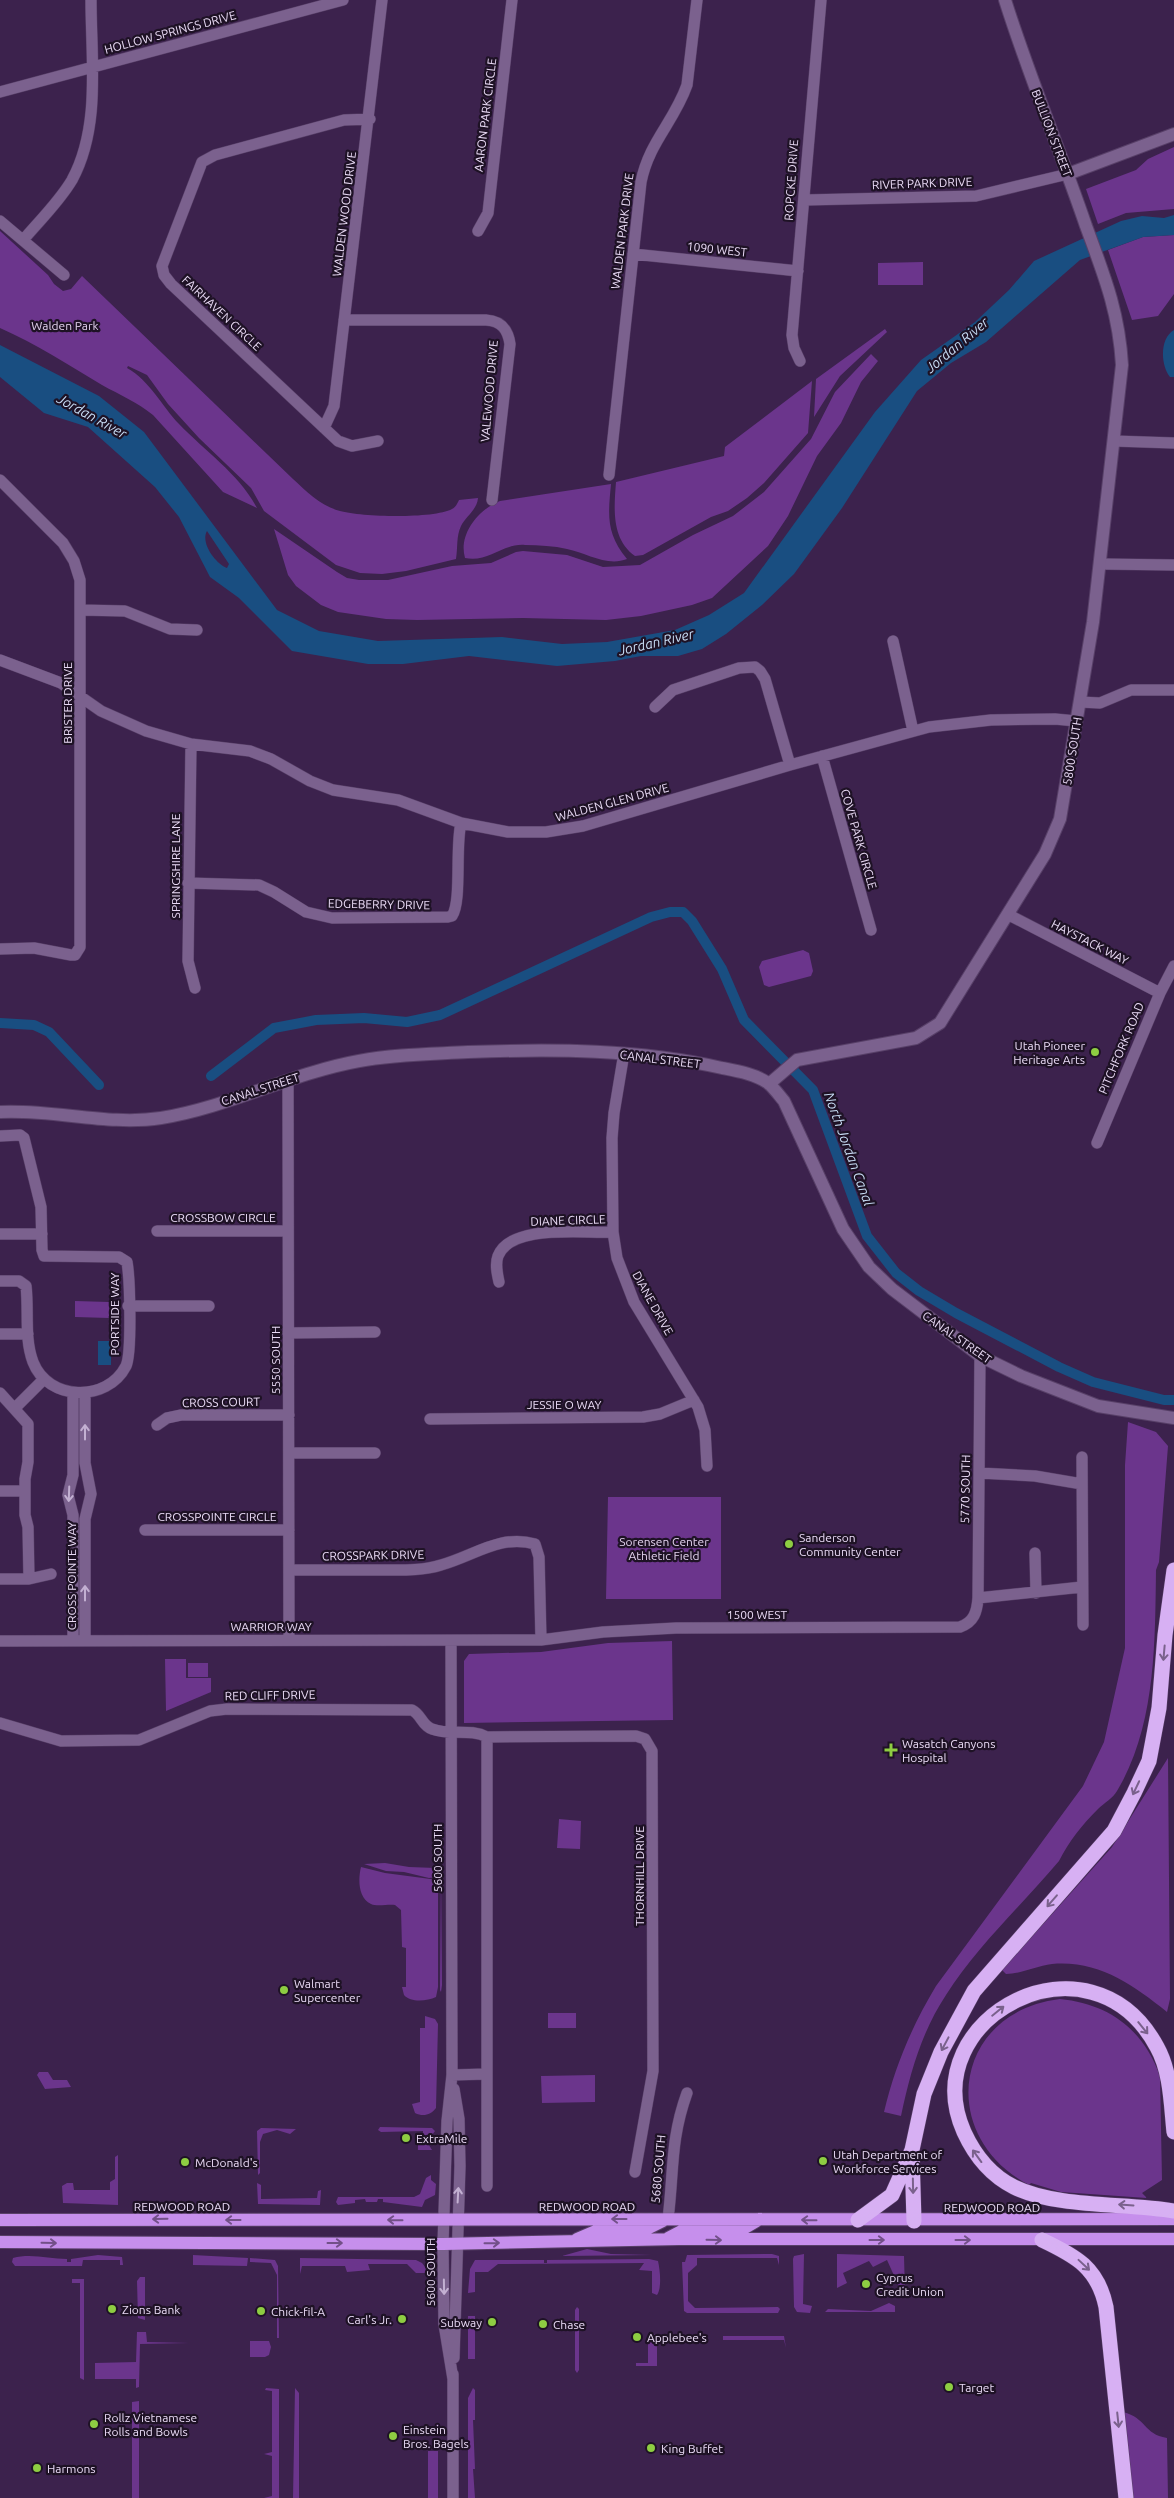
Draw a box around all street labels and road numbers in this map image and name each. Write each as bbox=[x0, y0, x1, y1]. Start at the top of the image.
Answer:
street label: HOLLOW SPRINGS DRIVE bbox=[103, 8, 237, 56]
street label: AARON PARK CIRCLE bbox=[472, 57, 498, 172]
street label: BULLION STREET bbox=[1029, 88, 1075, 179]
street label: ROPCKE DRIVE bbox=[782, 139, 800, 221]
street label: WALDEN WOOD DRIVE bbox=[330, 151, 358, 277]
street label: WALDEN PARK DRIVE bbox=[608, 172, 636, 290]
street label: RIVER PARK DRIVE bbox=[872, 175, 973, 191]
street label: 1090 WEST bbox=[686, 239, 748, 259]
street label: FAIRHAVEN CIRCLE bbox=[180, 273, 264, 353]
street label: VALEWOOD DRIVE bbox=[478, 339, 500, 442]
street label: BRISTER DRIVE bbox=[61, 662, 74, 744]
street label: 5800 SOUTH bbox=[1060, 716, 1084, 786]
street label: WALDEN GLEN DRIVE bbox=[554, 781, 670, 823]
street label: COVE PARK CIRCLE bbox=[838, 787, 880, 891]
street label: SPRINGSHIRE LANE bbox=[169, 813, 182, 918]
street label: EDGEBERRY DRIVE bbox=[328, 897, 430, 911]
street label: HAYSTACK WAY bbox=[1049, 917, 1131, 967]
street label: PITCHFORK ROAD bbox=[1096, 1000, 1146, 1096]
street label: CANAL STREET bbox=[619, 1048, 701, 1070]
street label: CANAL STREET bbox=[219, 1070, 301, 1108]
street label: CROSSBOW CIRCLE bbox=[170, 1211, 276, 1224]
street label: DIANE CIRCLE bbox=[530, 1212, 606, 1228]
street label: DIANE DRIVE bbox=[630, 1269, 676, 1337]
street label: PORTSIDE WAY bbox=[108, 1273, 121, 1355]
street label: CANAL STREET bbox=[920, 1308, 994, 1366]
street label: 5550 SOUTH bbox=[269, 1326, 282, 1394]
street label: CROSS COURT bbox=[182, 1395, 261, 1409]
street label: JESSIE O WAY bbox=[527, 1398, 601, 1411]
street label: 5770 SOUTH bbox=[958, 1455, 972, 1523]
street label: CROSSPOINTE CIRCLE bbox=[157, 1510, 277, 1523]
street label: CROSS POINTE WAY bbox=[65, 1522, 78, 1630]
street label: CROSSPARK DRIVE bbox=[322, 1548, 424, 1562]
street label: 1500 WEST bbox=[727, 1608, 788, 1621]
street label: WARRIOR WAY bbox=[230, 1620, 312, 1633]
street label: RED CLIFF DRIVE bbox=[225, 1688, 316, 1702]
street label: 5600 SOUTH bbox=[431, 1824, 444, 1892]
street label: THORNHILL DRIVE bbox=[633, 1826, 646, 1926]
street label: 5680 SOUTH bbox=[649, 2134, 667, 2204]
street label: REDWOOD ROAD bbox=[134, 2200, 230, 2213]
street label: REDWOOD ROAD bbox=[539, 2200, 635, 2213]
street label: REDWOOD ROAD bbox=[944, 2201, 1040, 2214]
street label: 5600 SOUTH bbox=[424, 2238, 437, 2306]

